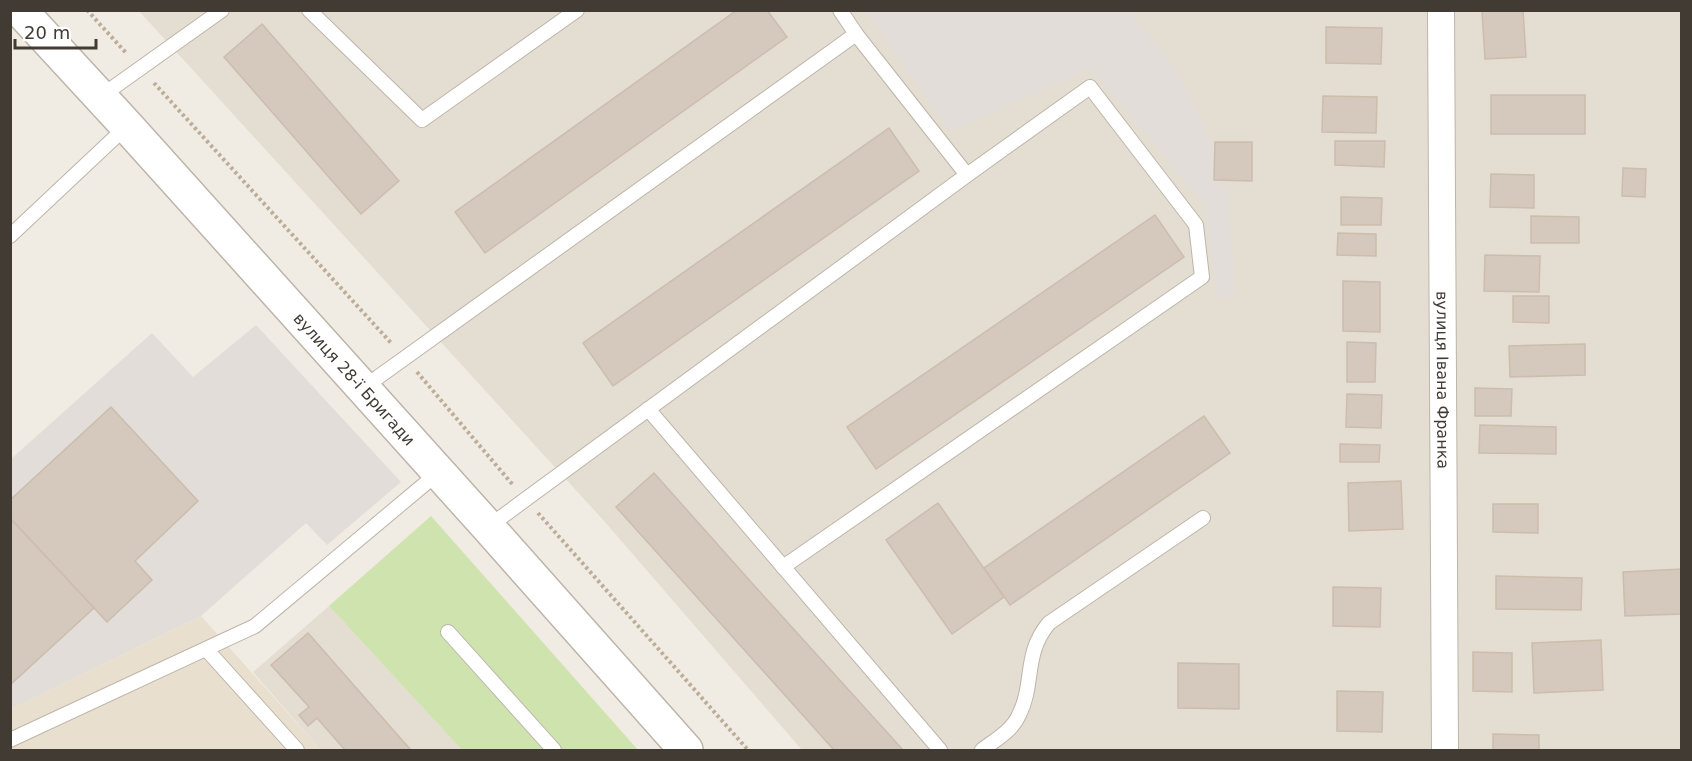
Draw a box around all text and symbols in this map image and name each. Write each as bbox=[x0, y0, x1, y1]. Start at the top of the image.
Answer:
scale bar bbox=[15, 12, 96, 50]
text: 20 m bbox=[24, 22, 70, 43]
street label: вулиця Івана Франка bbox=[1433, 291, 1452, 469]
street label: вулиця 28-ї Бригади bbox=[290, 309, 419, 449]

